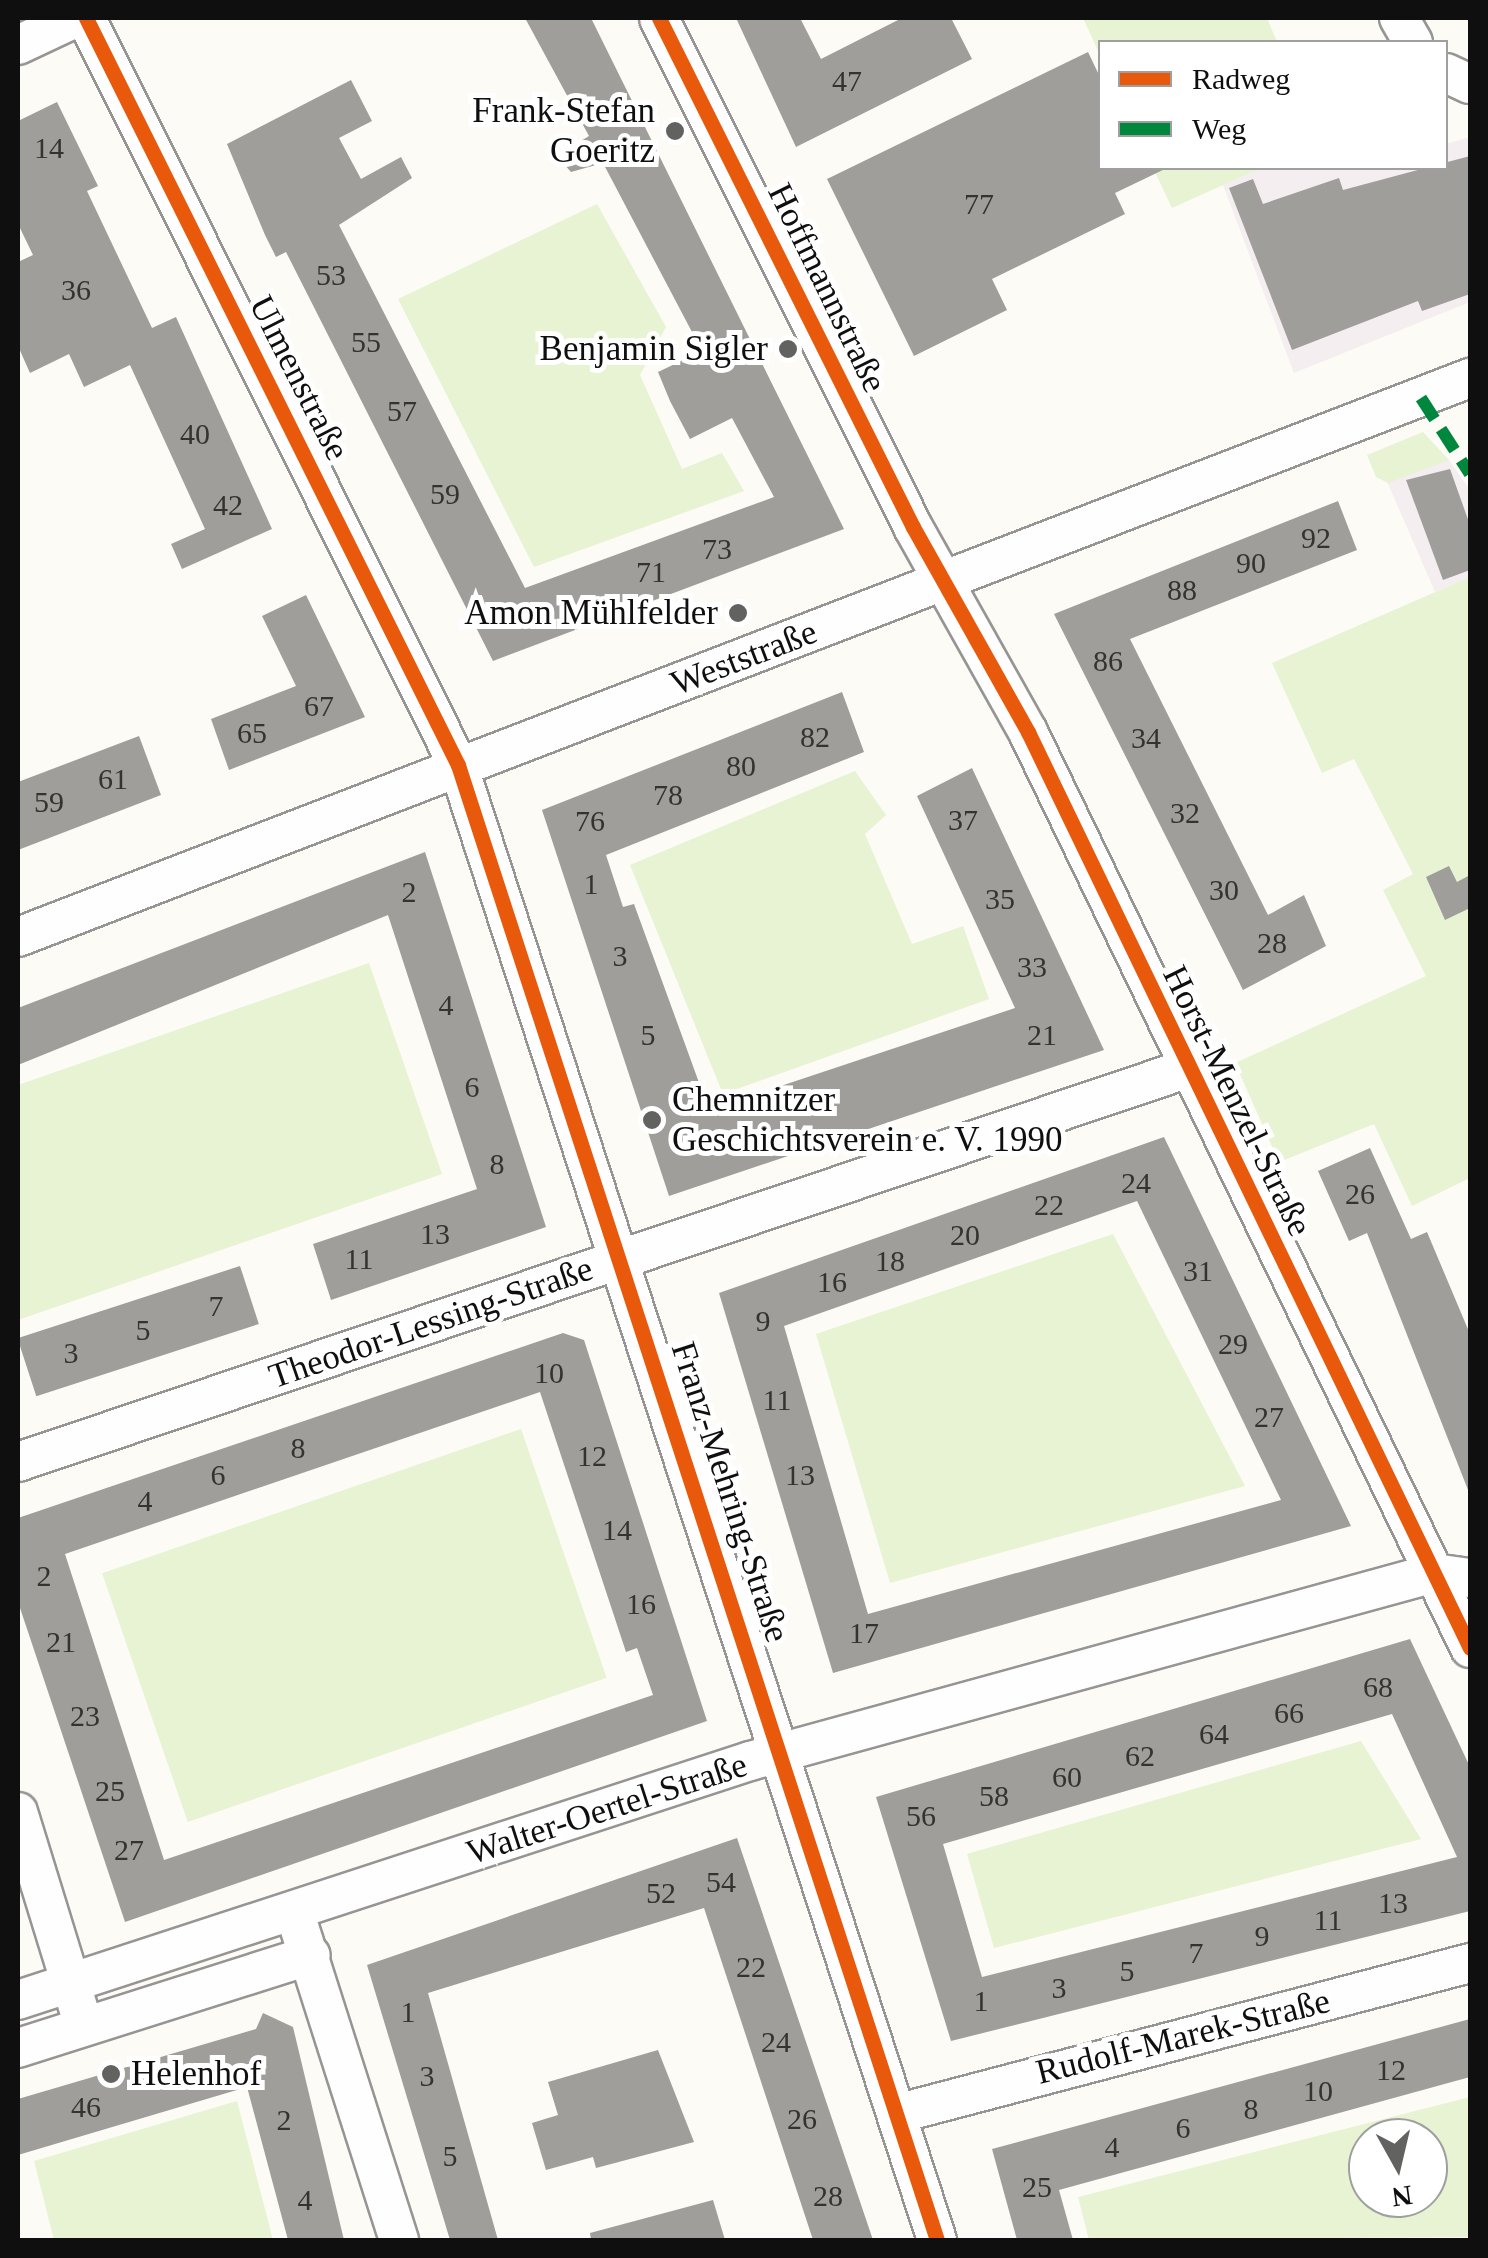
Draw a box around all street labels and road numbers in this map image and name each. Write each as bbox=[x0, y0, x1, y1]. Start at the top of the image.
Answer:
street label: Hoffmannstraße bbox=[758, 177, 896, 399]
street label: Ulmenstraße bbox=[240, 289, 358, 467]
street label: Weststraße bbox=[665, 611, 823, 705]
street label: Horst-Menzel-Straße bbox=[1153, 959, 1321, 1243]
street label: Theodor-Lessing-Straße bbox=[264, 1248, 598, 1398]
street label: Franz-Mehring-Straße bbox=[662, 1337, 798, 1647]
street label: Walter-Oertel-Straße bbox=[462, 1744, 752, 1874]
street label: Rudolf-Marek-Straße bbox=[1032, 1980, 1334, 2094]

